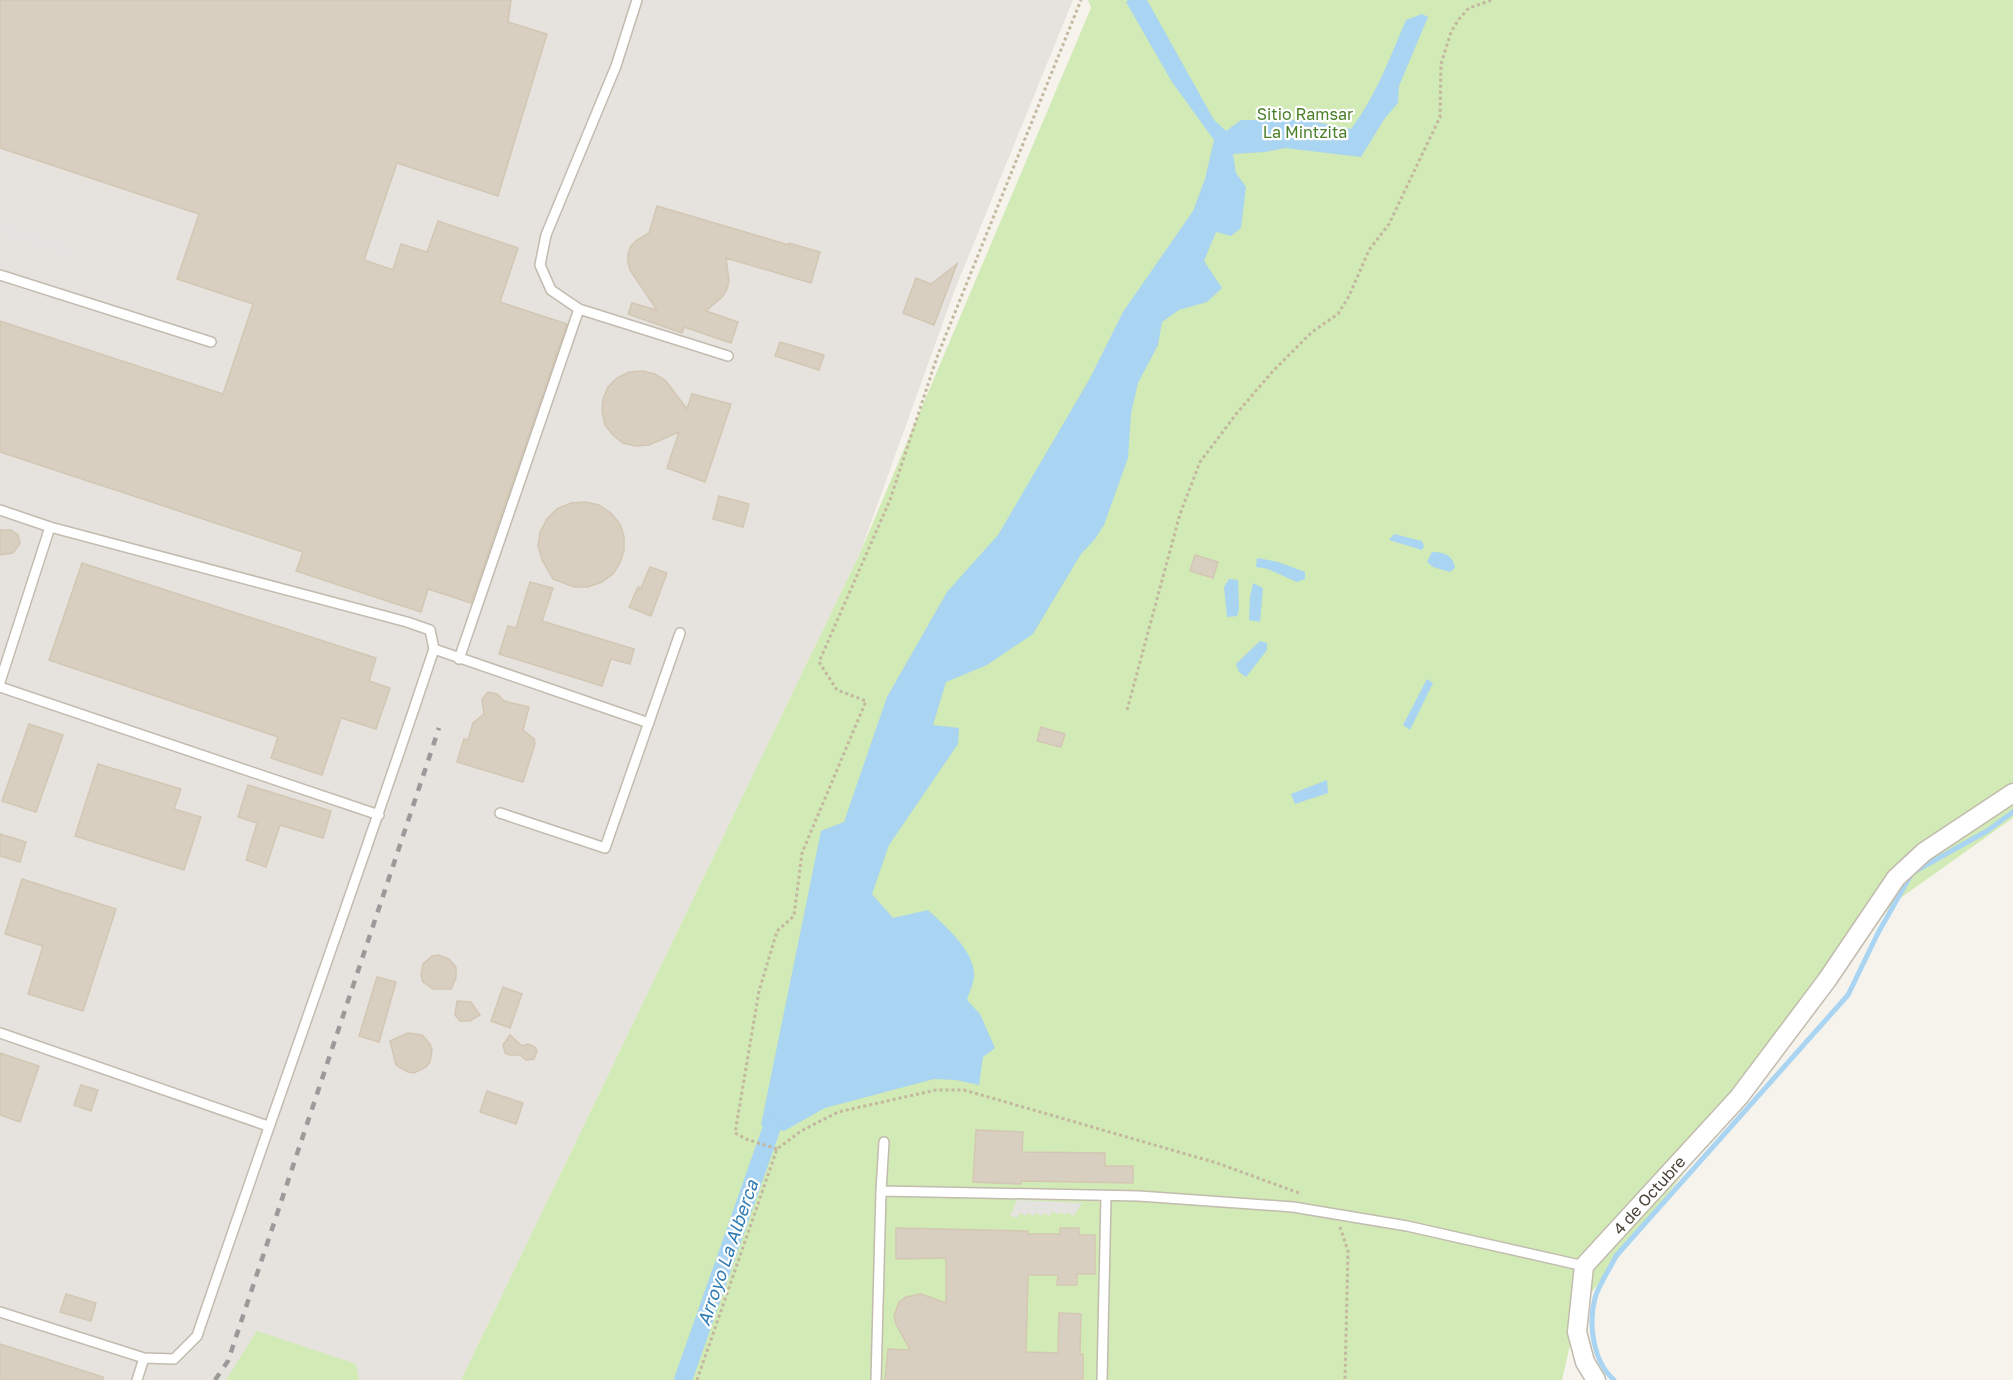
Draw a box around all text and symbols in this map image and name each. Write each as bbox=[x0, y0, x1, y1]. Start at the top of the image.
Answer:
park label: Sitio Ramsar La Mintzita bbox=[1257, 104, 1353, 142]
street label: 4 de Octubre bbox=[1609, 1152, 1689, 1238]
water label: Arroyo La Alberca bbox=[692, 1176, 763, 1328]

